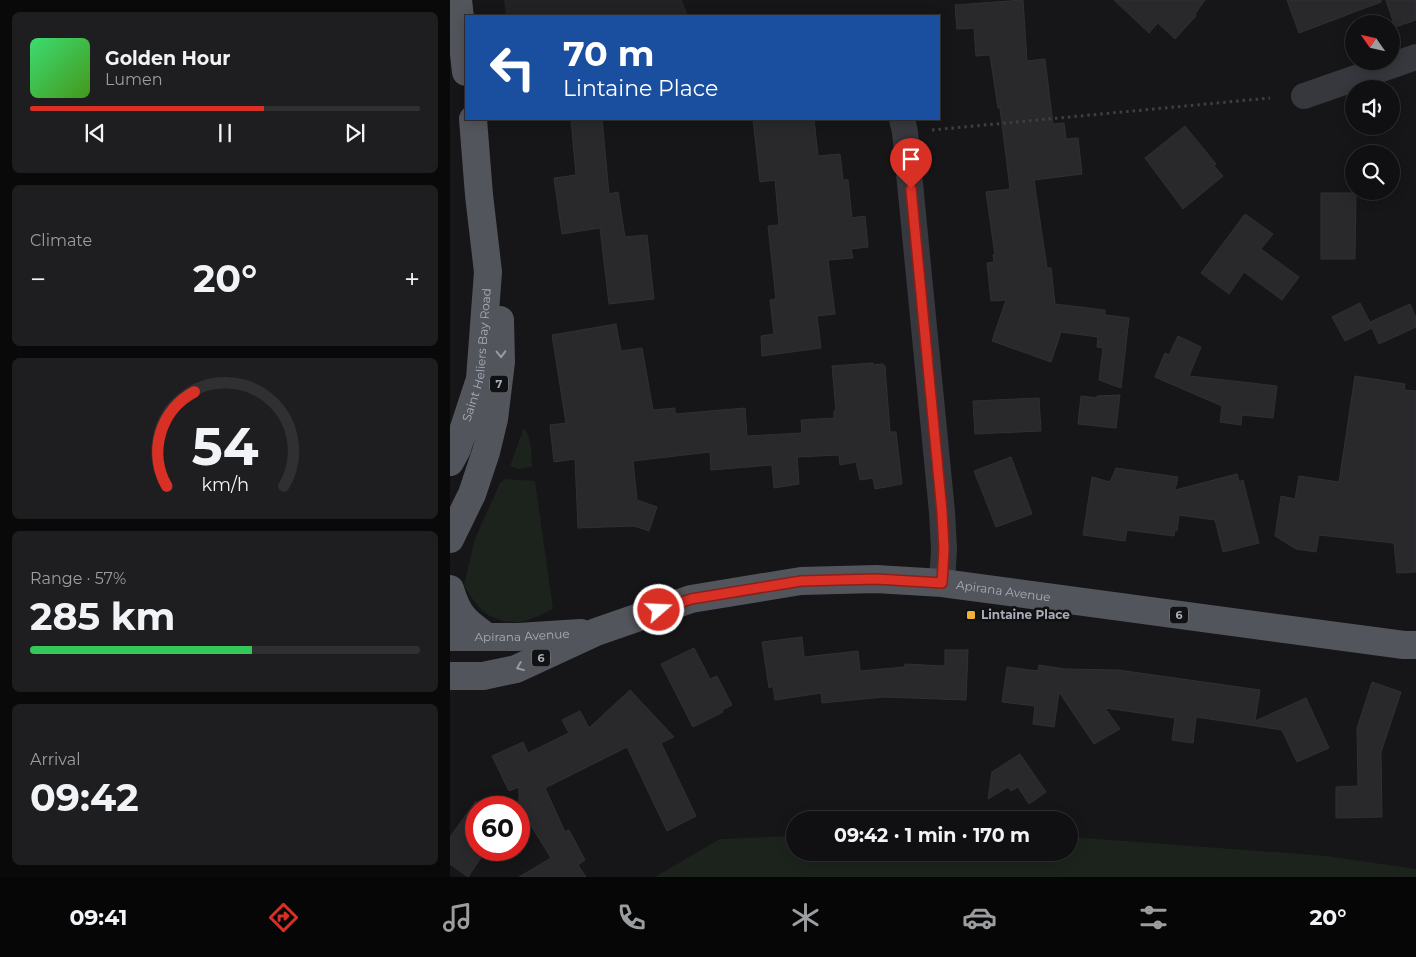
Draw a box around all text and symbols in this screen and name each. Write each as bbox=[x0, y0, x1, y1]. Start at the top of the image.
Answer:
north arrow bbox=[1345, 15, 1400, 70]
map controls bbox=[1345, 15, 1400, 200]
text: 70 m bbox=[563, 32, 654, 75]
icon: left bbox=[480, 35, 545, 100]
text: Golden Hour bbox=[105, 47, 231, 70]
text: Lumen bbox=[105, 70, 163, 89]
text: Lintaine Place bbox=[563, 75, 718, 102]
button: sound bbox=[1345, 80, 1400, 135]
icon: previous bbox=[81, 119, 109, 147]
icon: pause bbox=[211, 119, 239, 147]
icon: next bbox=[341, 119, 369, 147]
pin bbox=[890, 138, 932, 189]
icon: arrive bbox=[897, 145, 925, 173]
button: search bbox=[1345, 145, 1400, 200]
text: Climate bbox=[30, 231, 92, 250]
text: 20° bbox=[193, 255, 257, 302]
text: − bbox=[30, 262, 46, 296]
text: + bbox=[404, 262, 420, 296]
street label: Saint Heliers Bay Road bbox=[459, 287, 494, 423]
one-way arrow bbox=[496, 351, 506, 359]
road number: 7 bbox=[490, 376, 508, 392]
text: 54 bbox=[192, 415, 259, 478]
text: km/h bbox=[201, 474, 249, 495]
text: Range · 57% bbox=[30, 569, 126, 588]
street label: Apirana Avenue bbox=[955, 577, 1052, 605]
position arrow bbox=[632, 583, 684, 635]
text: 285 km bbox=[30, 593, 175, 640]
road number: 6 bbox=[1170, 606, 1188, 624]
place label: Lintaine Place bbox=[981, 607, 1070, 622]
marker: Lintaine Place bbox=[965, 609, 977, 621]
street label: Apirana Avenue bbox=[474, 626, 570, 644]
road number: 6 bbox=[532, 650, 550, 666]
one-way arrow bbox=[516, 661, 525, 671]
text: Arrival bbox=[30, 750, 80, 769]
text: 09:42 bbox=[30, 774, 139, 821]
speed limit sign: 60 bbox=[465, 796, 530, 861]
text: 09:42 · 1 min · 170 m bbox=[834, 824, 1030, 847]
icon: directions bbox=[266, 900, 301, 935]
icon: music bbox=[440, 900, 475, 935]
icon: phone bbox=[614, 900, 649, 935]
icon: climate bbox=[788, 900, 823, 935]
icon: car bbox=[962, 900, 997, 935]
icon: filters bbox=[1136, 900, 1171, 935]
text: 09:41 bbox=[69, 904, 127, 931]
text: 20° bbox=[1309, 904, 1347, 931]

